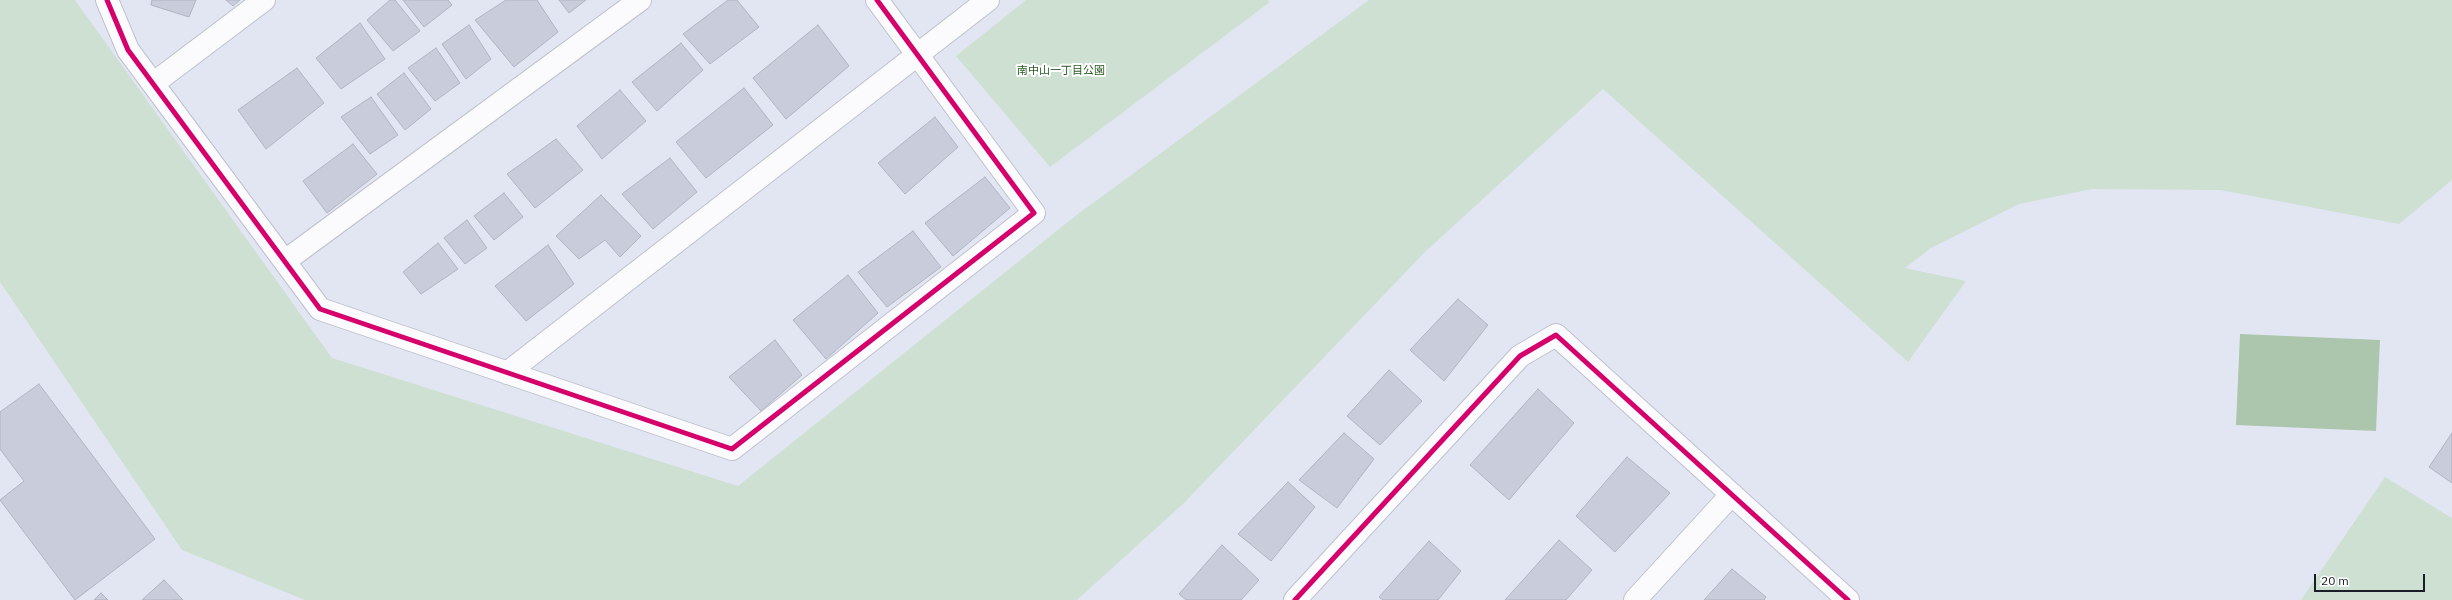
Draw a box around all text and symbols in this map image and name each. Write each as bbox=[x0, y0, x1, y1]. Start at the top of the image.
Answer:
park label: 南中山一丁目公園 bbox=[1017, 64, 1105, 78]
scale bar bbox=[2316, 566, 2427, 592]
text: 20 m bbox=[2321, 573, 2349, 588]

